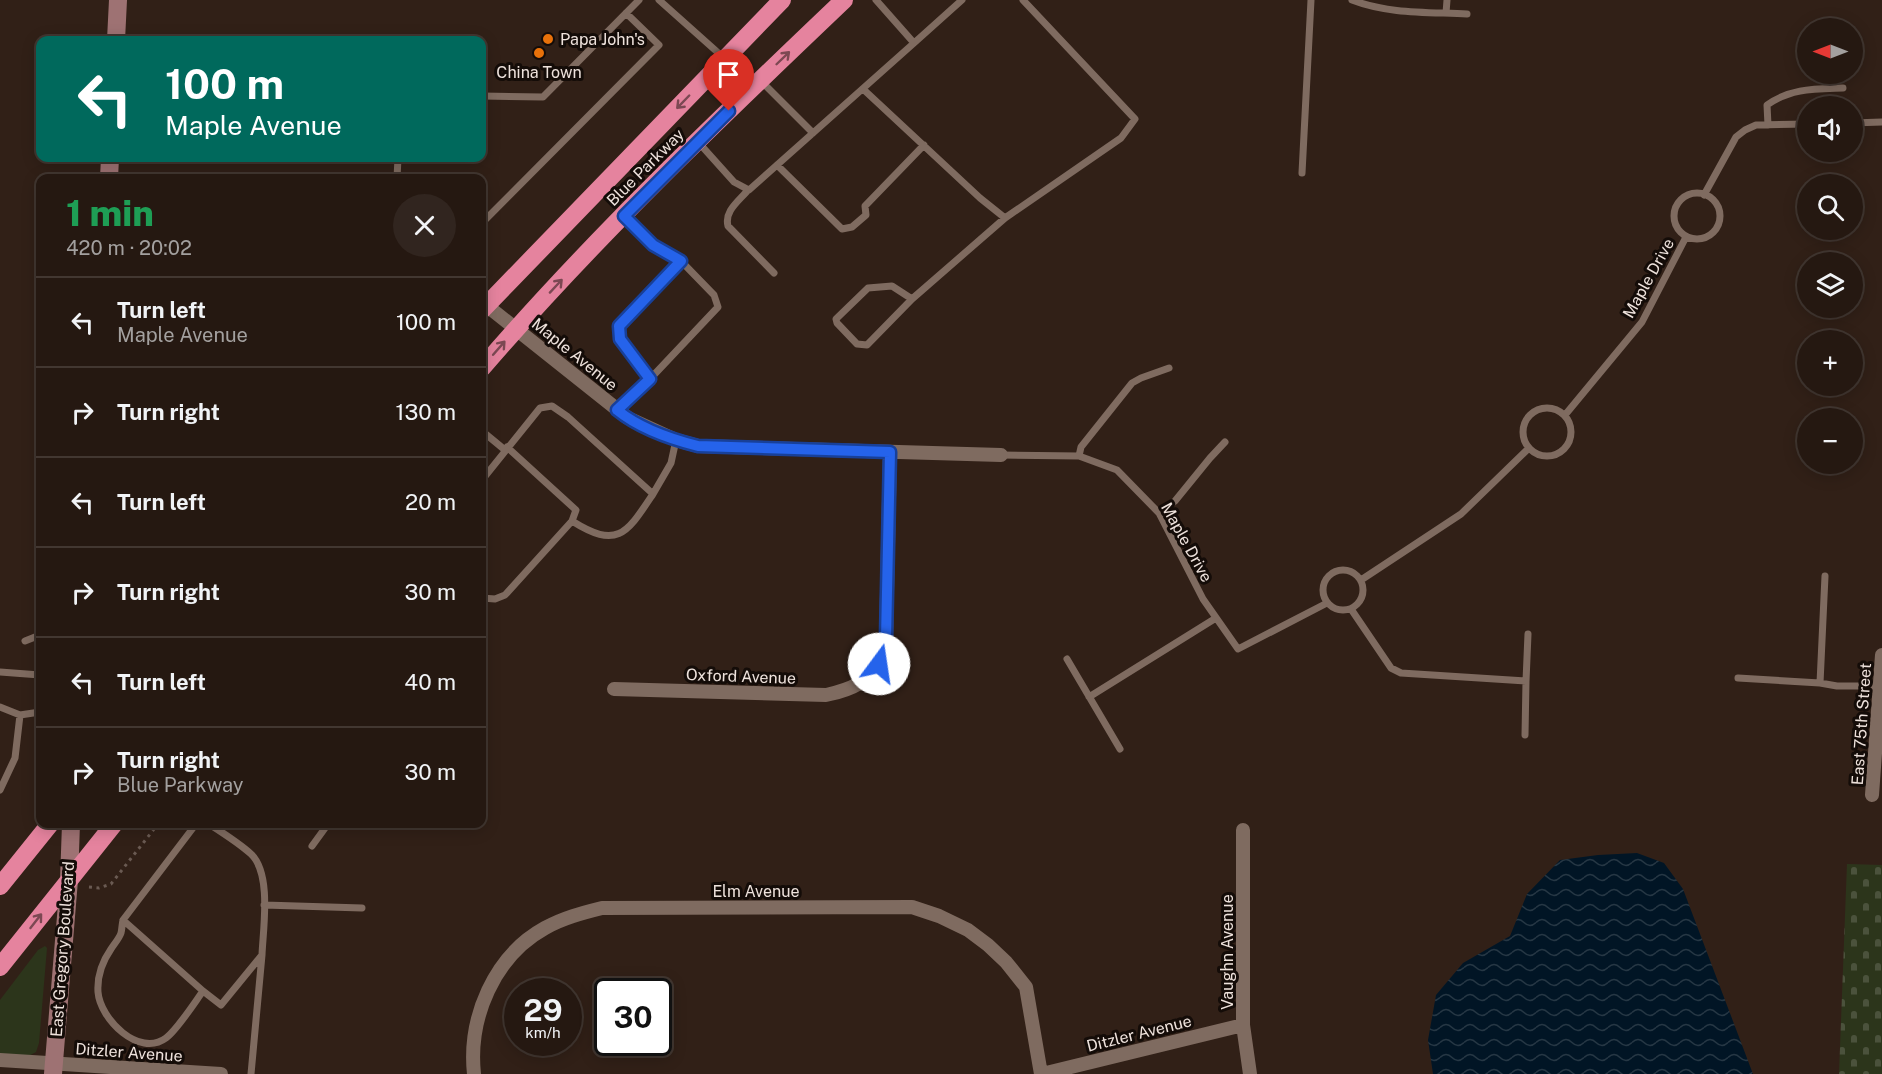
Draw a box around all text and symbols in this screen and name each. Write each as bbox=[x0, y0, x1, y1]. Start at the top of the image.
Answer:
north arrow bbox=[1797, 18, 1863, 84]
map controls bbox=[1797, 18, 1863, 474]
place label: Papa John's bbox=[560, 30, 645, 49]
marker: Papa John's bbox=[541, 32, 555, 46]
marker: China Town bbox=[532, 46, 546, 60]
pin bbox=[703, 49, 754, 111]
one-way arrow bbox=[775, 51, 790, 66]
icon: arrive bbox=[712, 58, 745, 91]
text: 100 m bbox=[165, 59, 284, 108]
icon: left bbox=[66, 60, 144, 138]
place label: China Town bbox=[496, 63, 582, 82]
one-way arrow bbox=[675, 95, 690, 110]
button: sound bbox=[1797, 96, 1863, 162]
text: Maple Avenue bbox=[165, 109, 342, 141]
street label: Blue Parkway bbox=[603, 125, 688, 210]
button: search bbox=[1797, 174, 1863, 240]
text: 1 min bbox=[66, 192, 154, 234]
button: close bbox=[393, 194, 456, 257]
street label: Maple Drive bbox=[1619, 235, 1678, 321]
text: 420 m · 20:02 bbox=[66, 236, 192, 260]
button: layers bbox=[1797, 252, 1863, 318]
one-way arrow bbox=[549, 278, 563, 293]
text: Turn left bbox=[117, 297, 206, 323]
icon: left bbox=[66, 306, 99, 339]
text: 100 m bbox=[396, 309, 456, 335]
street label: Maple Avenue bbox=[528, 314, 621, 395]
text: Maple Avenue bbox=[117, 323, 248, 347]
button: + bbox=[1797, 330, 1863, 396]
one-way arrow bbox=[492, 341, 506, 356]
icon: right bbox=[66, 396, 99, 429]
text: Turn right bbox=[117, 399, 220, 425]
text: 130 m bbox=[395, 399, 456, 425]
button: − bbox=[1797, 408, 1863, 474]
icon: left bbox=[66, 486, 99, 519]
text: Turn left bbox=[117, 489, 206, 515]
text: 20 m bbox=[405, 489, 456, 515]
street label: Maple Drive bbox=[1157, 499, 1216, 585]
icon: right bbox=[66, 576, 99, 609]
text: Turn right bbox=[117, 579, 220, 605]
text: 30 m bbox=[404, 579, 456, 605]
position arrow bbox=[847, 632, 911, 696]
street label: East 75th Street bbox=[1848, 662, 1875, 786]
street label: Oxford Avenue bbox=[686, 665, 796, 688]
icon: left bbox=[66, 666, 99, 699]
text: Turn left bbox=[117, 669, 206, 695]
text: 40 m bbox=[404, 669, 456, 695]
text: Turn right bbox=[117, 747, 220, 773]
icon: right bbox=[66, 756, 99, 789]
text: 30 m bbox=[404, 759, 456, 785]
text: Blue Parkway bbox=[117, 773, 244, 797]
street label: East Gregory Boulevard bbox=[47, 861, 78, 1037]
street label: Elm Avenue bbox=[712, 882, 800, 901]
street label: Vaughn Avenue bbox=[1218, 894, 1237, 1010]
one-way arrow bbox=[30, 913, 43, 929]
speed limit sign: 30 bbox=[594, 978, 672, 1056]
text: 29 bbox=[524, 992, 562, 1028]
street label: Ditzler Avenue bbox=[1085, 1011, 1194, 1056]
text: km/h bbox=[525, 1024, 561, 1041]
street label: Ditzler Avenue bbox=[75, 1039, 183, 1066]

